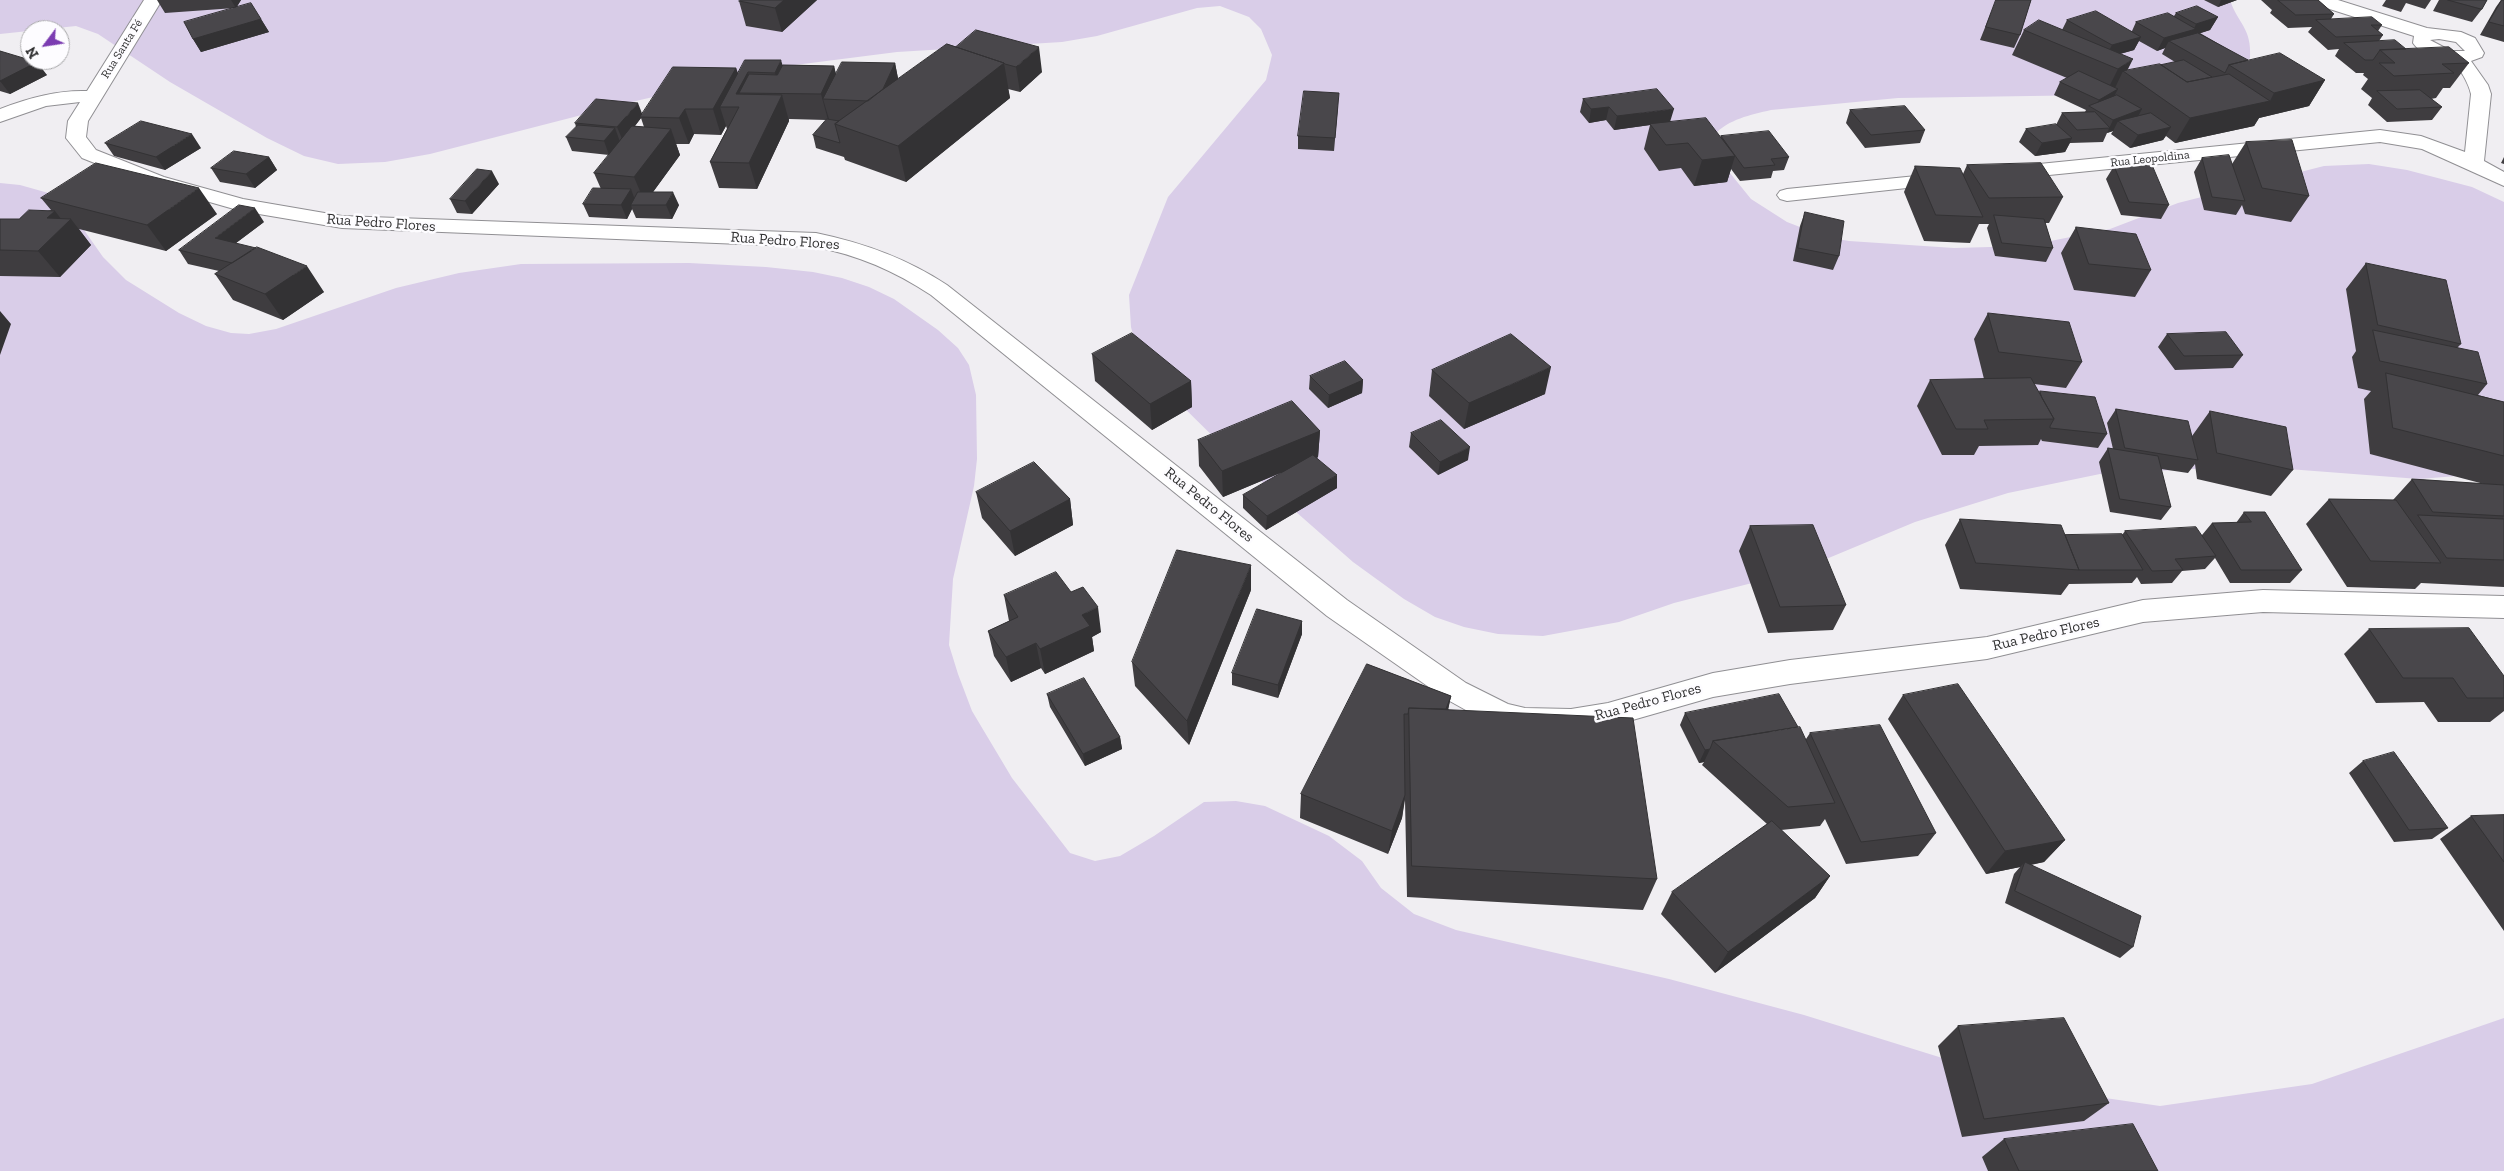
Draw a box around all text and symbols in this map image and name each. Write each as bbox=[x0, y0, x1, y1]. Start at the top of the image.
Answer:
street label: Rua Santa Fé bbox=[98, 17, 146, 81]
north arrow bbox=[20, 20, 70, 70]
text: N bbox=[23, 44, 43, 61]
street label: Rua Leopoldina bbox=[2110, 148, 2190, 170]
street label: Rua Pedro Flores bbox=[326, 210, 436, 236]
street label: Rua Pedro Flores bbox=[730, 228, 840, 254]
street label: Rua Pedro Flores bbox=[1161, 464, 1257, 546]
street label: Rua Pedro Flores bbox=[1991, 613, 2101, 655]
street label: Rua Pedro Flores bbox=[1593, 679, 1703, 725]

